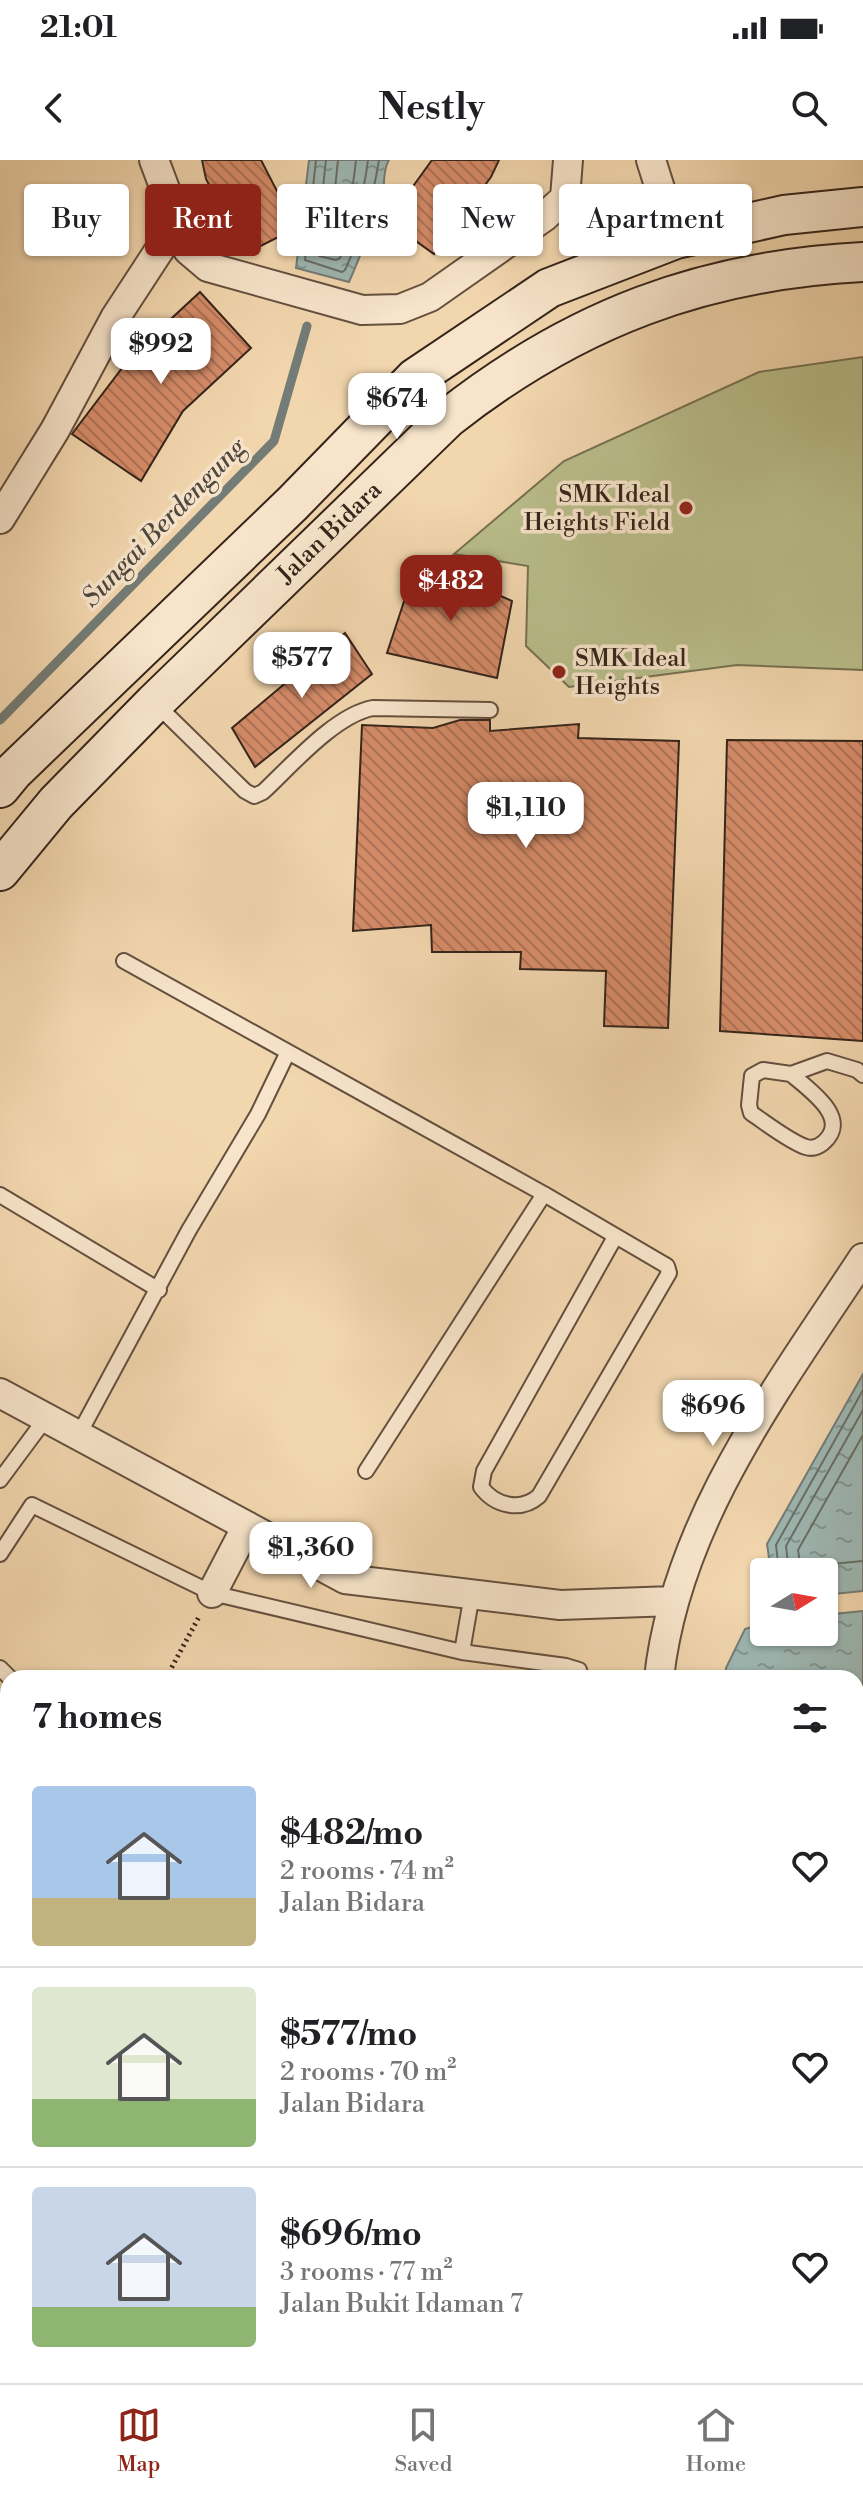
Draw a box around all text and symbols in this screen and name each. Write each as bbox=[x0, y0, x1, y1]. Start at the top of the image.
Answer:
text: 21:01 bbox=[40, 9, 117, 47]
icon: back bbox=[32, 86, 76, 130]
text: Nestly bbox=[378, 86, 485, 131]
icon: search bbox=[787, 86, 831, 130]
chip: Buy bbox=[24, 184, 129, 256]
chip: Rent bbox=[145, 184, 261, 256]
chip: Filters bbox=[277, 184, 417, 256]
chip: New bbox=[433, 184, 543, 256]
chip: Apartment bbox=[559, 184, 752, 256]
pin: $992 bbox=[114, 318, 208, 386]
text: $992 bbox=[129, 328, 193, 360]
pin: $674 bbox=[350, 373, 444, 441]
text: $674 bbox=[366, 383, 428, 415]
water label: Sungai Berdengung bbox=[75, 430, 254, 614]
street label: Jalan Bidara bbox=[270, 475, 389, 591]
place label: SMK Ideal Heights Field bbox=[524, 480, 670, 538]
marker: SMK Ideal Heights Field bbox=[677, 499, 695, 517]
pin: $482 bbox=[404, 555, 498, 623]
text: $482 bbox=[418, 565, 484, 597]
pin: $577 bbox=[255, 632, 349, 700]
text: $577 bbox=[271, 642, 333, 674]
place label: SMK Ideal Heights bbox=[575, 644, 687, 702]
marker: SMK Ideal Heights bbox=[550, 663, 568, 681]
pin: $1,110 bbox=[461, 782, 591, 850]
text: $1,110 bbox=[486, 792, 566, 824]
pin: $696 bbox=[666, 1380, 760, 1448]
text: $696 bbox=[681, 1390, 745, 1422]
pin: $1,360 bbox=[246, 1522, 376, 1590]
text: $1,360 bbox=[267, 1532, 355, 1564]
north arrow bbox=[750, 1558, 838, 1646]
map controls bbox=[750, 1558, 838, 1646]
icon: filters bbox=[788, 1696, 832, 1740]
text: 7 homes bbox=[32, 1697, 162, 1739]
text: $482/mo bbox=[280, 1813, 423, 1855]
icon: home bbox=[96, 1818, 192, 1914]
icon: heart bbox=[788, 1844, 832, 1888]
text: 2 rooms · 74 m² bbox=[280, 1855, 454, 1887]
text: Jalan Bidara bbox=[280, 1887, 425, 1919]
text: $577/mo bbox=[280, 2014, 417, 2056]
icon: home bbox=[96, 2019, 192, 2115]
icon: heart bbox=[788, 2045, 832, 2089]
text: 2 rooms · 70 m² bbox=[280, 2056, 456, 2088]
text: Jalan Bidara bbox=[280, 2088, 425, 2120]
text: $696/mo bbox=[280, 2214, 422, 2256]
icon: home bbox=[96, 2219, 192, 2315]
icon: heart bbox=[788, 2245, 832, 2289]
text: 3 rooms · 77 m² bbox=[280, 2256, 452, 2288]
text: Jalan Bukit Idaman 7 bbox=[280, 2288, 523, 2320]
tab: Map bbox=[117, 2403, 161, 2478]
tab: Saved bbox=[394, 2403, 452, 2478]
tab: Home bbox=[686, 2403, 746, 2478]

